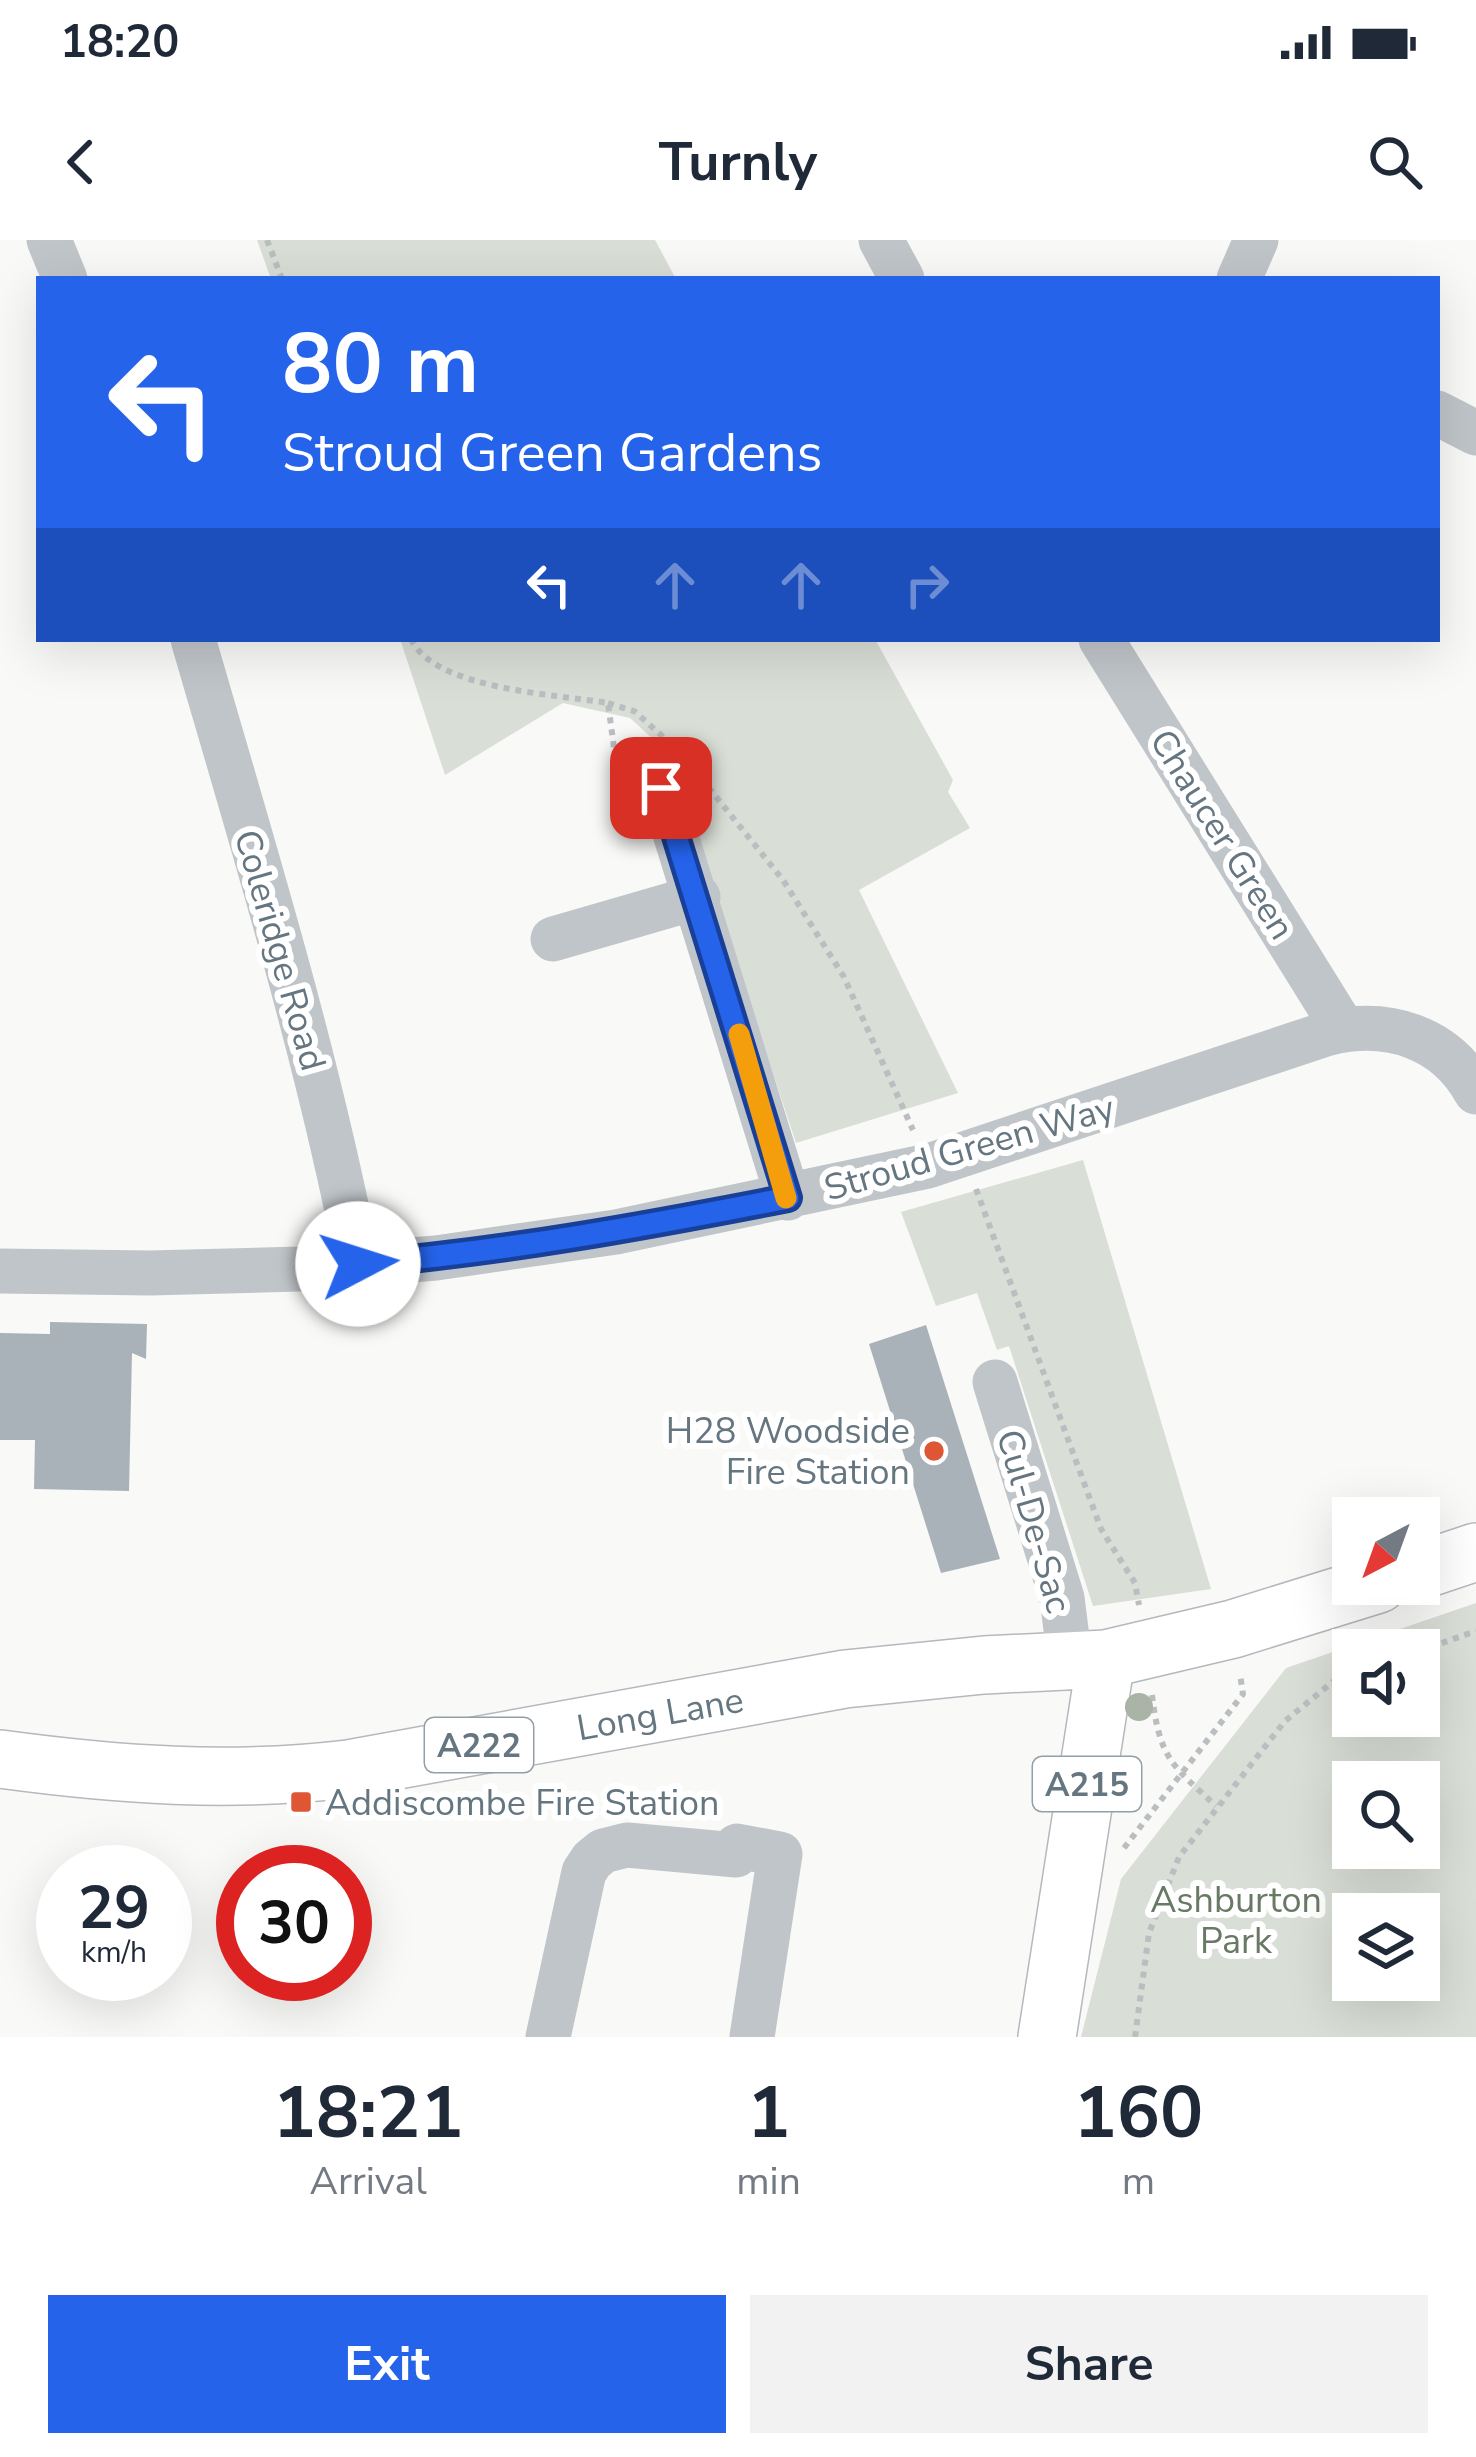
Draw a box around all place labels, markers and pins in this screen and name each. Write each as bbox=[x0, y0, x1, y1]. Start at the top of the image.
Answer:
pin bbox=[610, 737, 712, 839]
place label: H28 Woodside Fire Station bbox=[666, 1407, 910, 1497]
marker: H28 Woodside Fire Station bbox=[921, 1438, 947, 1464]
place label: Addiscombe Fire Station bbox=[325, 1779, 720, 1828]
marker: Addiscombe Fire Station bbox=[288, 1789, 314, 1815]

